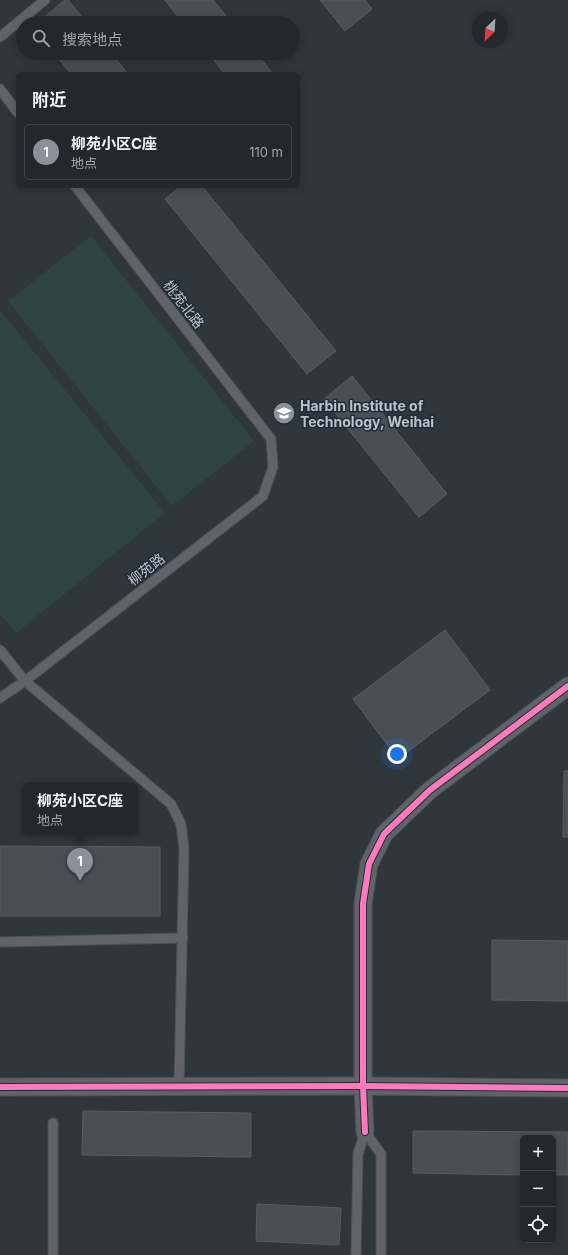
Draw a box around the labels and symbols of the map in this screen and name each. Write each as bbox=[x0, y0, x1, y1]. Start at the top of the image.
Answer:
north arrow bbox=[472, 12, 508, 48]
street label: 桃苑北路 bbox=[160, 277, 208, 331]
place label: Harbin Institute of Technology, Weihai bbox=[300, 397, 434, 430]
school or university icon: Harbin Institute of Technology, Weihai bbox=[271, 400, 297, 426]
street label: 柳苑路 bbox=[124, 549, 168, 589]
your location bbox=[387, 744, 407, 764]
pin: 1 bbox=[67, 848, 93, 881]

